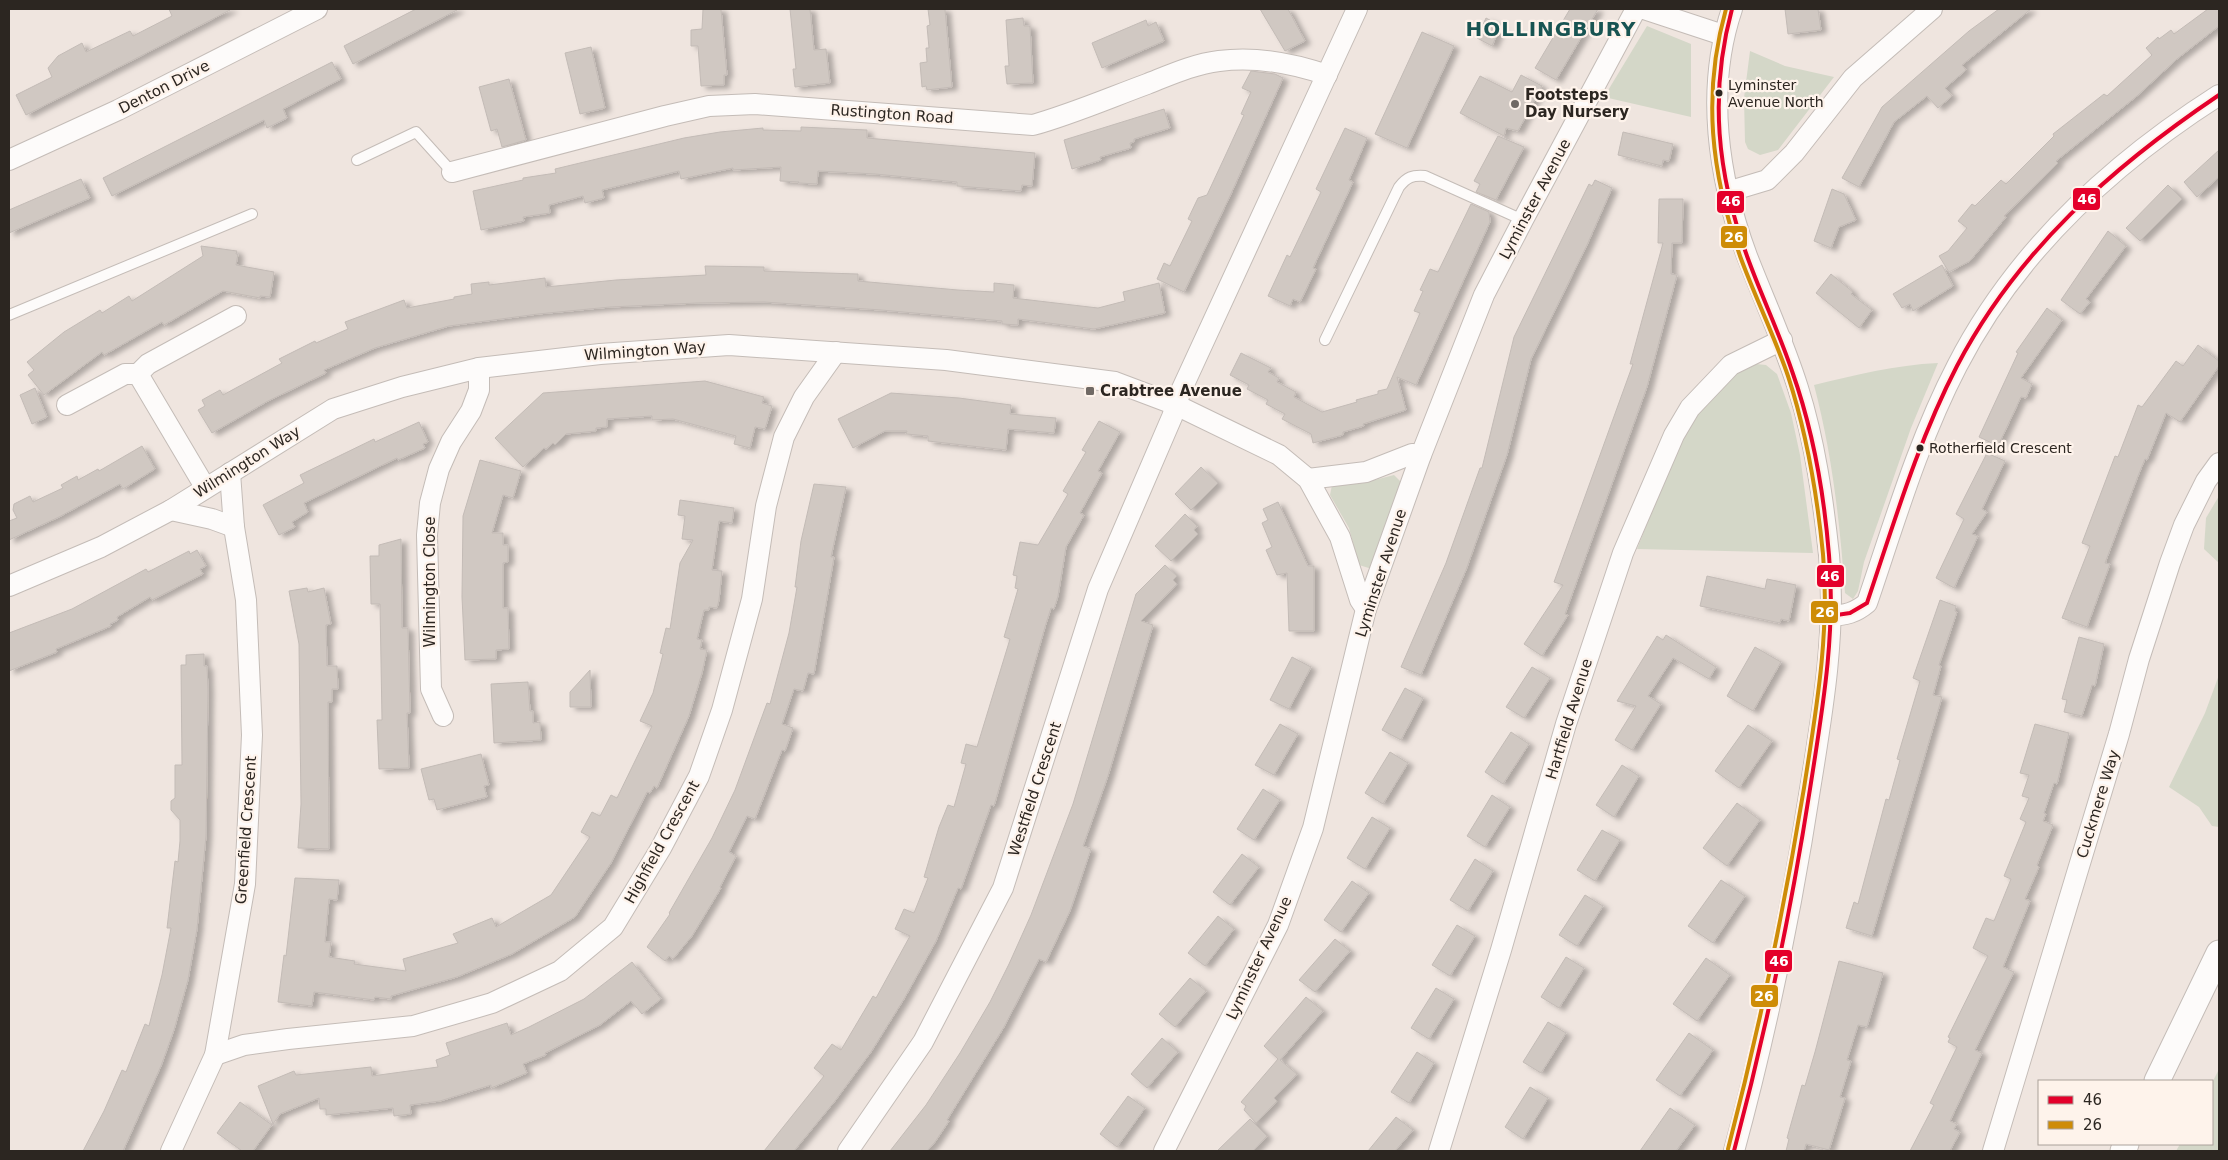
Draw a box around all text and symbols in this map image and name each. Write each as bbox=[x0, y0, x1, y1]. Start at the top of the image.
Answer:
district label: HOLLINGBURY bbox=[1465, 17, 1637, 41]
street label: Denton Drive bbox=[116, 56, 212, 118]
place label: Lyminster Avenue North bbox=[1728, 77, 1824, 110]
place label: Footsteps Day Nursery bbox=[1525, 86, 1629, 121]
marker: Lyminster Avenue North bbox=[1714, 88, 1724, 98]
marker: Footsteps Day Nursery bbox=[1509, 98, 1521, 110]
street label: Rustington Road bbox=[830, 101, 954, 127]
street label: Lyminster Avenue bbox=[1496, 136, 1574, 262]
line badge: 46 bbox=[2072, 187, 2101, 211]
line badge: 46 bbox=[1716, 190, 1745, 214]
text: 46 bbox=[2077, 191, 2097, 207]
text: 46 bbox=[1721, 193, 1741, 209]
line badge: 26 bbox=[1720, 225, 1748, 249]
text: 26 bbox=[1724, 229, 1744, 245]
street label: Wilmington Way bbox=[584, 338, 707, 364]
place label: Crabtree Avenue bbox=[1100, 382, 1242, 400]
marker: Crabtree Avenue bbox=[1084, 385, 1096, 397]
street label: Wilmington Way bbox=[191, 422, 304, 502]
place label: Rotherfield Crescent bbox=[1929, 440, 2072, 456]
marker: Rotherfield Crescent bbox=[1915, 443, 1925, 453]
street label: Lyminster Avenue bbox=[1352, 507, 1410, 639]
street label: Wilmington Close bbox=[421, 517, 439, 647]
line badge: 46 bbox=[1816, 564, 1845, 588]
text: 46 bbox=[1820, 568, 1840, 584]
line badge: 26 bbox=[1810, 600, 1839, 624]
text: 26 bbox=[1815, 604, 1835, 620]
street label: Hartfield Avenue bbox=[1542, 656, 1596, 782]
street label: Westfield Crescent bbox=[1005, 719, 1065, 858]
street label: Cuckmere Way bbox=[2073, 747, 2123, 860]
street label: Greenfield Crescent bbox=[232, 755, 260, 905]
street label: Highfield Crescent bbox=[621, 777, 703, 907]
street label: Lyminster Avenue bbox=[1223, 894, 1295, 1022]
line badge: 46 bbox=[1764, 949, 1793, 973]
text: 46 bbox=[1769, 953, 1789, 969]
line badge: 26 bbox=[1750, 984, 1779, 1008]
text: 26 bbox=[1754, 988, 1774, 1004]
legend bbox=[2038, 1080, 2213, 1145]
text: 46 bbox=[2083, 1091, 2102, 1109]
text: 26 bbox=[2083, 1116, 2102, 1134]

